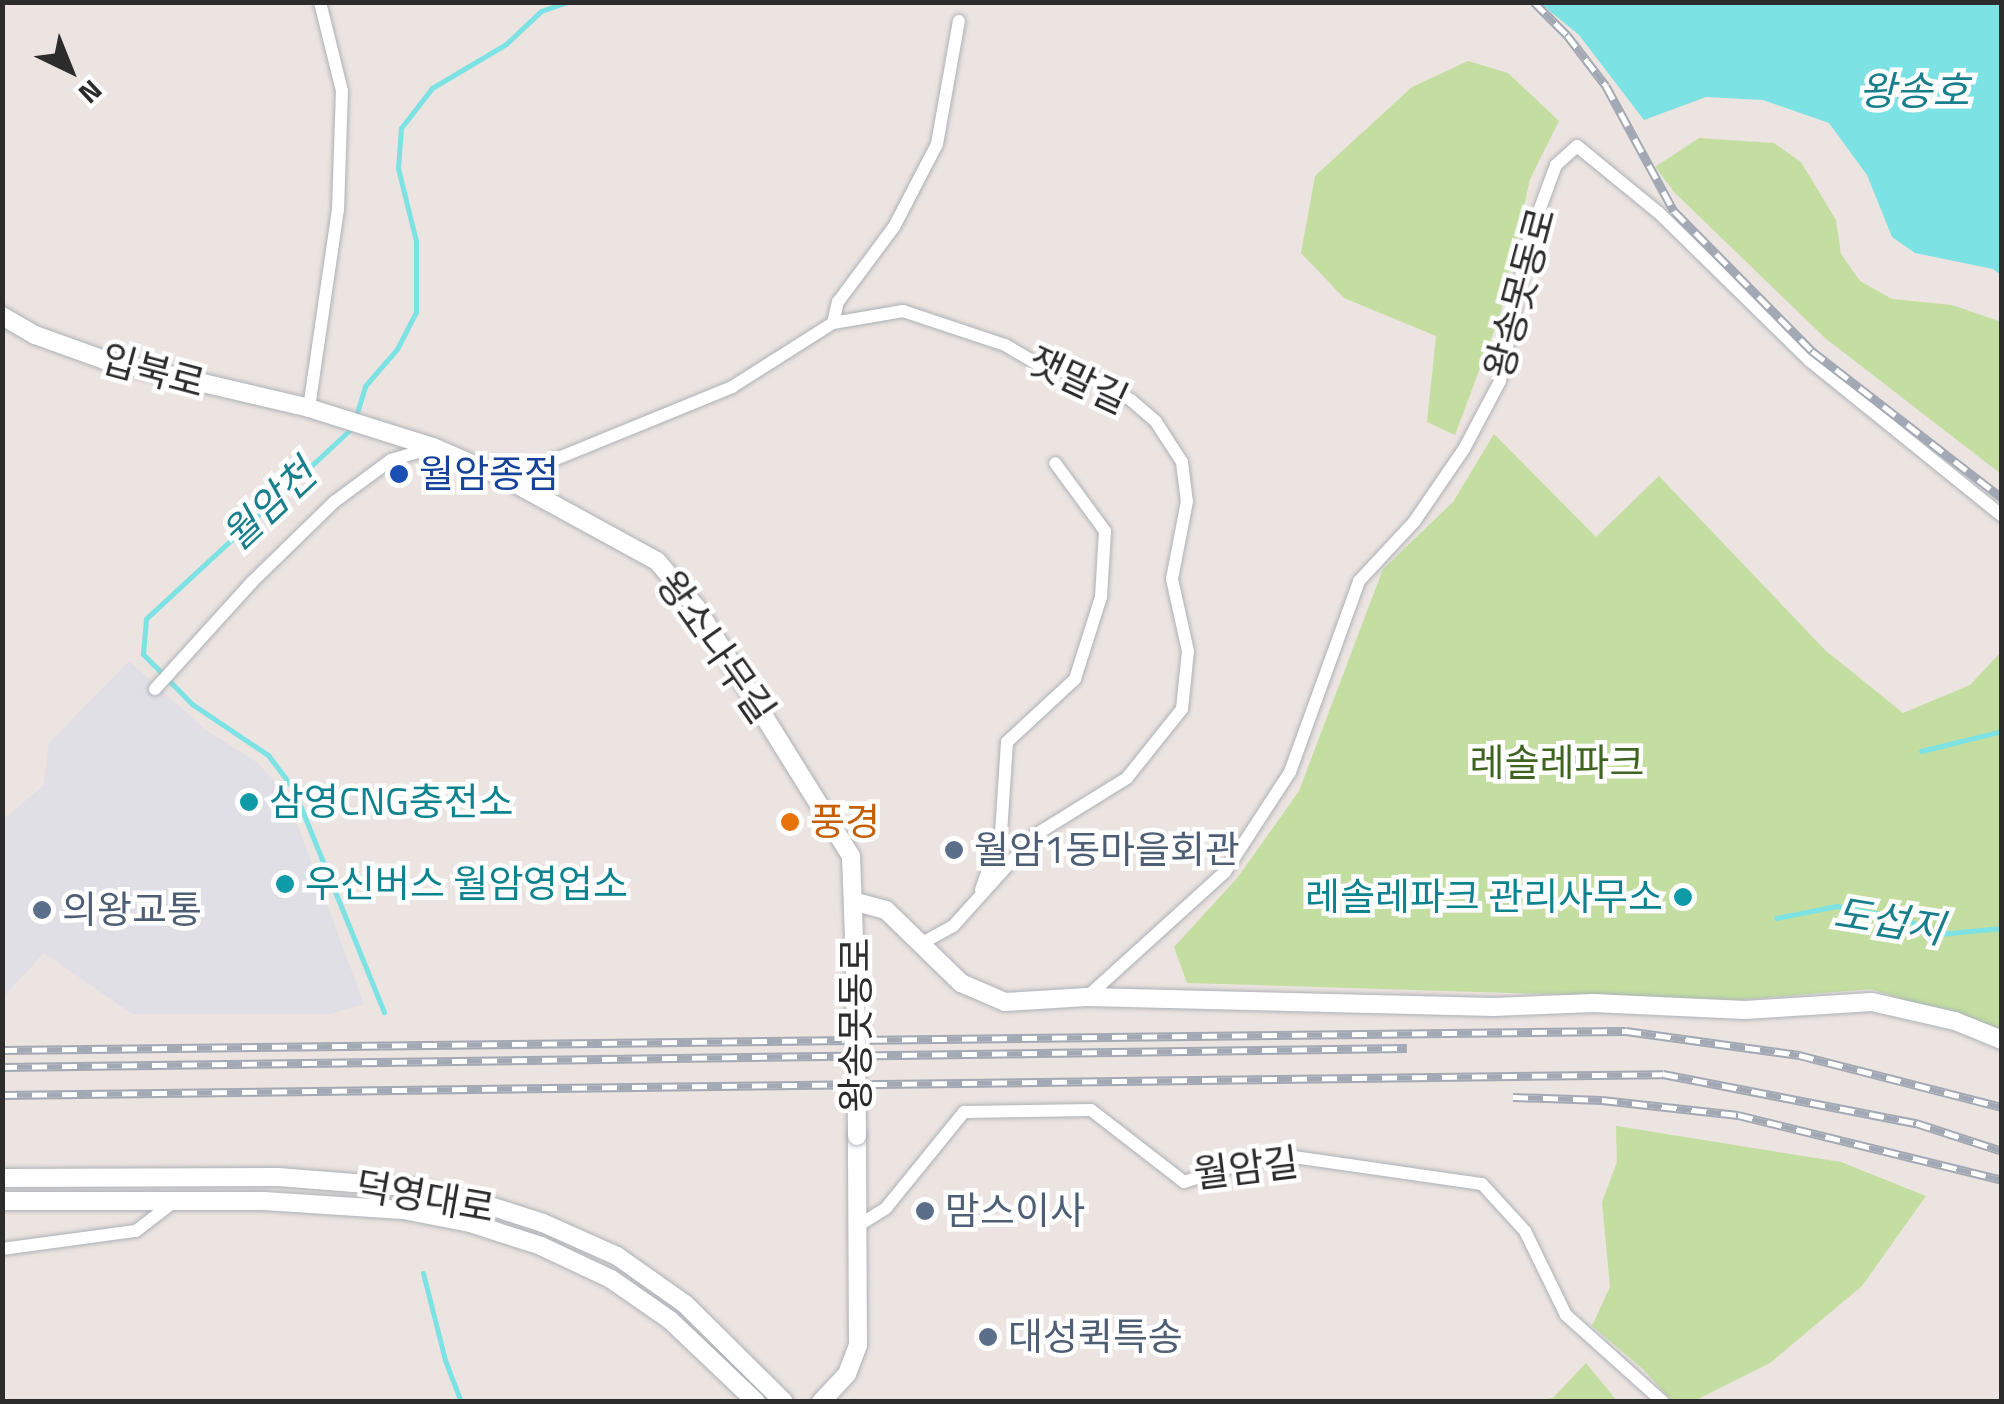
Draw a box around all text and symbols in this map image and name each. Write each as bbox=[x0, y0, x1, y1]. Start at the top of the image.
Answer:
north arrow bbox=[20, 20, 120, 120]
water label: 왕송호 bbox=[1859, 67, 1969, 115]
text: N bbox=[69, 70, 113, 115]
street label: 왕송못동로 bbox=[1475, 203, 1565, 383]
street label: 입북로 bbox=[96, 335, 210, 407]
street label: 잿말길 bbox=[1021, 337, 1135, 423]
water label: 월암천 bbox=[212, 450, 326, 560]
place label: 월암종점 bbox=[419, 451, 559, 497]
marker: 월암종점 bbox=[388, 463, 410, 485]
street label: 왕소나무길 bbox=[647, 562, 785, 732]
park label: 레솔레파크 bbox=[1470, 740, 1644, 786]
place label: 삼영CNG충전소 bbox=[269, 779, 514, 825]
marker: 삼영CNG충전소 bbox=[238, 791, 260, 813]
place label: 풍경 bbox=[810, 799, 880, 845]
marker: 풍경 bbox=[779, 811, 801, 833]
place label: 월암1동마을회관 bbox=[974, 827, 1240, 873]
marker: 월암1동마을회관 bbox=[943, 839, 965, 861]
place label: 우신버스 월암영업소 bbox=[305, 861, 628, 907]
marker: 우신버스 월암영업소 bbox=[274, 873, 296, 895]
place label: 레솔레파크 관리사무소 bbox=[1305, 874, 1663, 920]
marker: 레솔레파크 관리사무소 bbox=[1672, 886, 1694, 908]
place label: 의왕교통 bbox=[62, 887, 202, 933]
water label: 도섭지 bbox=[1831, 889, 1947, 953]
marker: 의왕교통 bbox=[31, 899, 53, 921]
street label: 왕송못동로 bbox=[833, 938, 879, 1112]
street label: 월암길 bbox=[1191, 1139, 1301, 1197]
street label: 덕영대로 bbox=[352, 1162, 498, 1232]
place label: 맘스이사 bbox=[945, 1188, 1085, 1234]
marker: 맘스이사 bbox=[914, 1200, 936, 1222]
place label: 대성퀵특송 bbox=[1008, 1314, 1183, 1360]
marker: 대성퀵특송 bbox=[977, 1326, 999, 1348]

